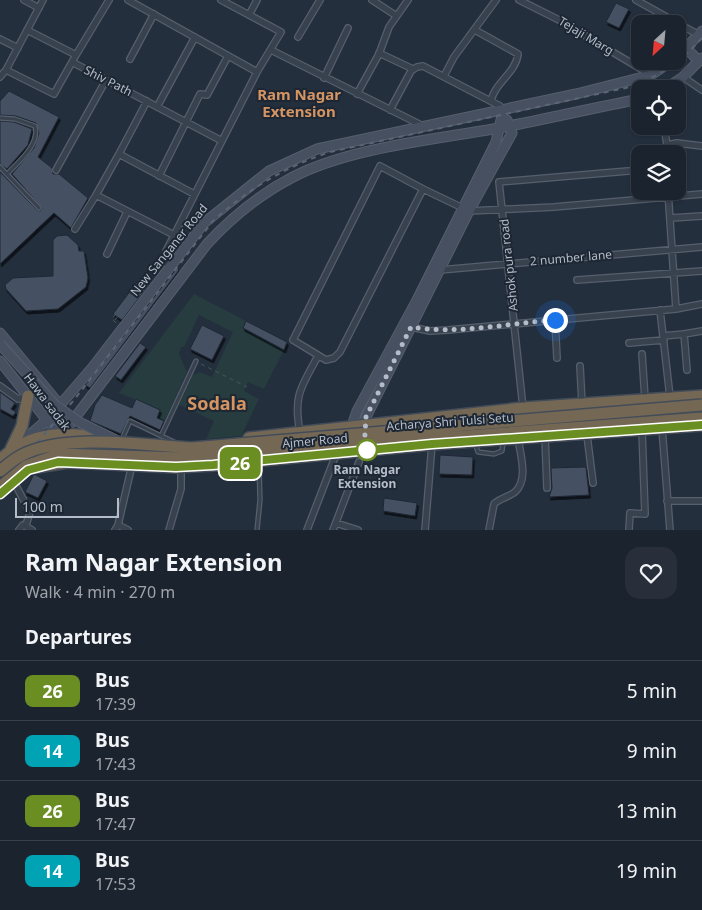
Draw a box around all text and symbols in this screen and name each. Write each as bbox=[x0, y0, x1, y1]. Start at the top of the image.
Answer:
street label: Tejaji Marg bbox=[555, 12, 617, 59]
north arrow bbox=[631, 15, 686, 70]
map controls bbox=[631, 15, 686, 200]
street label: Shiv Path bbox=[81, 61, 135, 100]
button: locate bbox=[631, 80, 686, 135]
district label: Ram Nagar Extension bbox=[257, 84, 341, 121]
button: layers bbox=[631, 145, 686, 200]
street label: New Sanganer Road bbox=[126, 200, 211, 299]
street label: Ashok pura road bbox=[495, 218, 522, 312]
street label: 2 number lane bbox=[529, 245, 613, 270]
your location bbox=[543, 308, 568, 333]
street label: Hawa sadak bbox=[20, 369, 75, 434]
district label: Sodala bbox=[187, 391, 247, 415]
street label: Acharya Shri Tulsi Setu bbox=[386, 409, 514, 434]
street label: Ajmer Road bbox=[282, 429, 348, 452]
marker: Ram Nagar Extension bbox=[356, 439, 378, 461]
line badge: 26 bbox=[218, 447, 262, 479]
text: 26 bbox=[230, 451, 250, 475]
place label: Ram Nagar Extension bbox=[334, 461, 401, 492]
scale bar bbox=[15, 495, 119, 518]
text: 100 m bbox=[22, 497, 63, 516]
text: Ram Nagar Extension bbox=[25, 545, 283, 578]
button: heart bbox=[625, 547, 677, 599]
text: Walk · 4 min · 270 m bbox=[25, 581, 175, 603]
text: Departures bbox=[25, 624, 132, 650]
text: Bus bbox=[95, 667, 130, 693]
text: 5 min bbox=[627, 678, 677, 704]
text: 26 bbox=[42, 679, 63, 703]
text: 17:39 bbox=[95, 693, 136, 715]
text: Bus bbox=[95, 727, 130, 753]
text: 9 min bbox=[627, 738, 677, 764]
text: 14 bbox=[42, 739, 63, 763]
text: 17:43 bbox=[95, 753, 136, 775]
text: Bus bbox=[95, 787, 130, 813]
text: 13 min bbox=[616, 798, 677, 824]
text: 26 bbox=[42, 799, 63, 823]
text: 17:47 bbox=[95, 813, 136, 835]
text: Bus bbox=[95, 847, 130, 873]
text: 19 min bbox=[616, 858, 677, 884]
text: 14 bbox=[42, 859, 63, 883]
text: 17:53 bbox=[95, 873, 136, 895]

